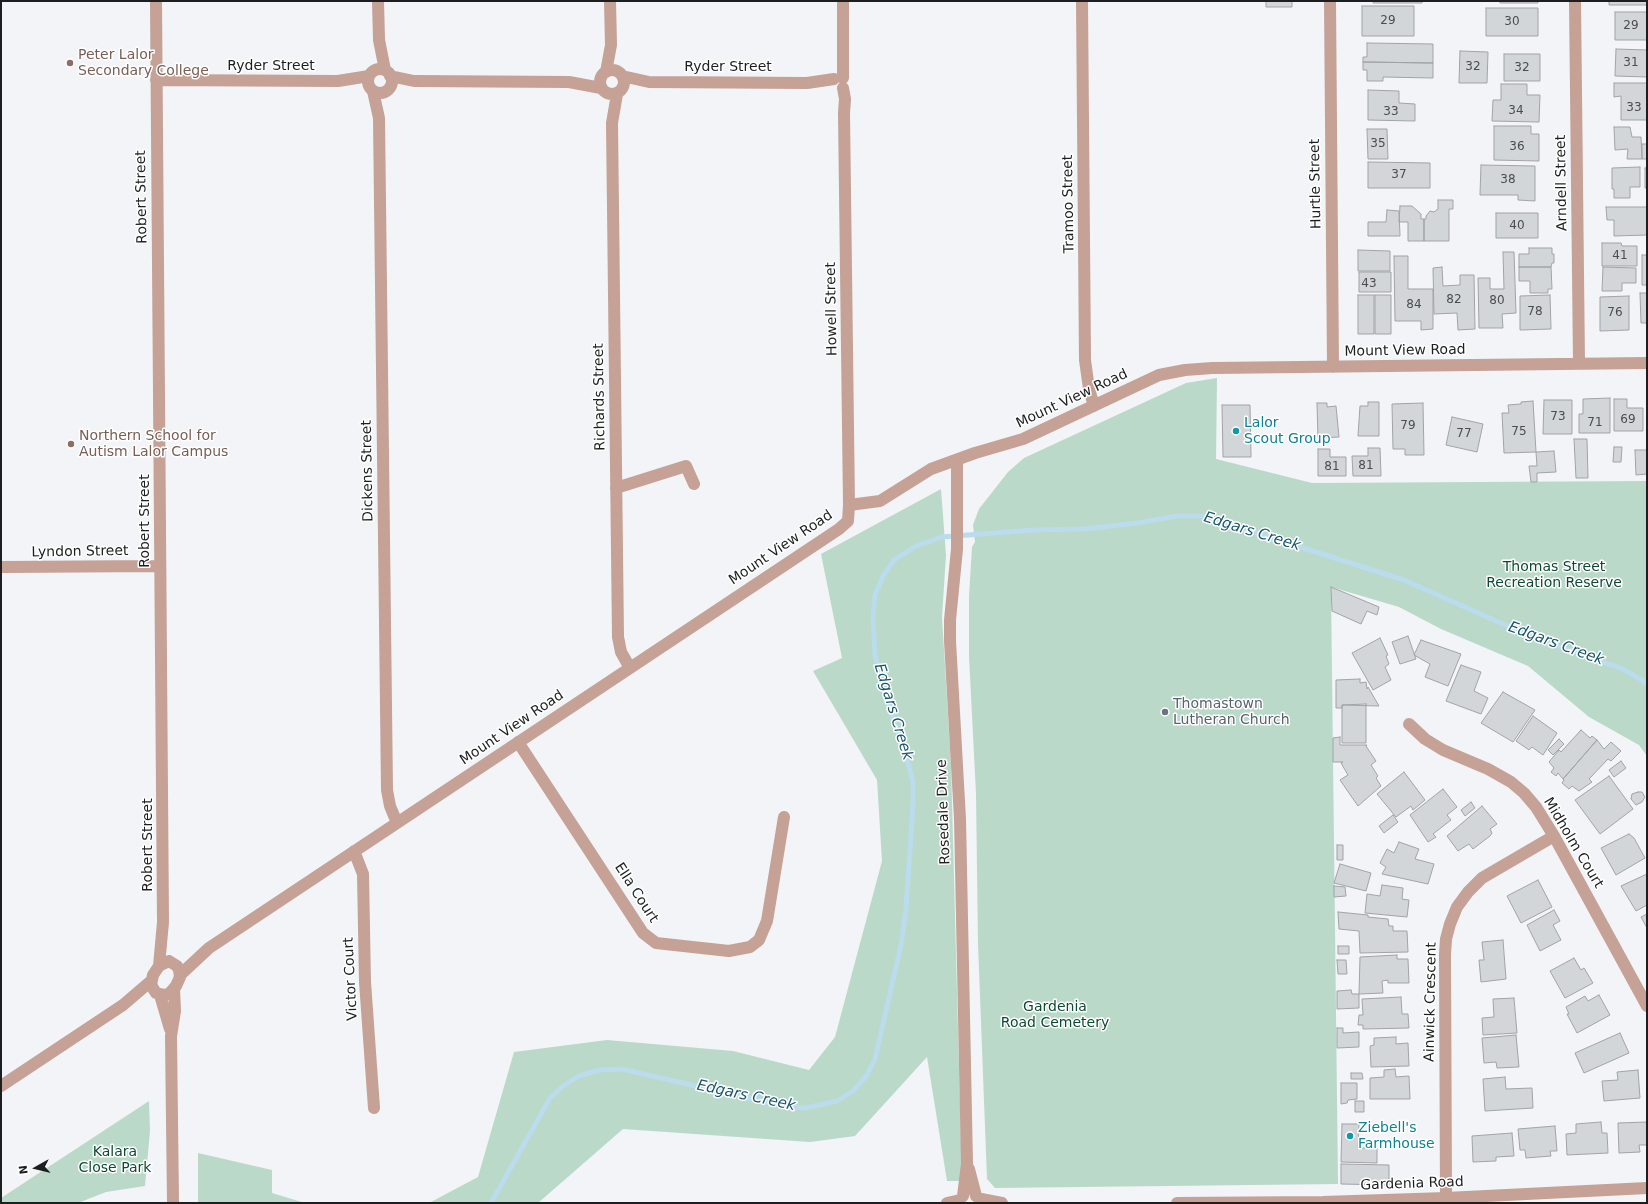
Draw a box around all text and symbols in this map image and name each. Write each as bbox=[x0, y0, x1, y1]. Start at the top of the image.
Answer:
house number: 29 bbox=[1380, 14, 1396, 28]
house number: 30 bbox=[1504, 15, 1520, 29]
house number: 29 bbox=[1623, 19, 1639, 33]
place label: Peter Lalor Secondary College bbox=[78, 47, 209, 80]
house number: 31 bbox=[1623, 56, 1639, 70]
marker: Peter Lalor Secondary College bbox=[65, 58, 75, 68]
street label: Ryder Street bbox=[227, 58, 315, 74]
street label: Ryder Street bbox=[684, 59, 772, 75]
house number: 32 bbox=[1465, 60, 1481, 74]
house number: 32 bbox=[1514, 61, 1530, 75]
house number: 33 bbox=[1626, 101, 1642, 115]
house number: 34 bbox=[1508, 104, 1524, 118]
house number: 33 bbox=[1383, 105, 1399, 119]
street label: Arndell Street bbox=[1553, 135, 1571, 231]
house number: 35 bbox=[1370, 137, 1386, 151]
street label: Hurtle Street bbox=[1307, 139, 1325, 229]
house number: 36 bbox=[1509, 140, 1525, 154]
street label: Robert Street bbox=[133, 150, 151, 244]
street label: Tramoo Street bbox=[1060, 155, 1078, 253]
house number: 37 bbox=[1391, 168, 1407, 182]
house number: 38 bbox=[1500, 173, 1516, 187]
house number: 40 bbox=[1509, 219, 1525, 233]
house number: 41 bbox=[1612, 249, 1628, 263]
street label: Howell Street bbox=[823, 262, 841, 356]
house number: 43 bbox=[1361, 277, 1377, 291]
house number: 82 bbox=[1446, 293, 1462, 307]
house number: 80 bbox=[1489, 294, 1505, 308]
house number: 84 bbox=[1406, 298, 1422, 312]
house number: 78 bbox=[1527, 305, 1543, 319]
house number: 76 bbox=[1607, 306, 1623, 320]
street label: Mount View Road bbox=[1344, 342, 1466, 360]
street label: Richards Street bbox=[591, 343, 609, 451]
street label: Mount View Road bbox=[1014, 366, 1130, 432]
house number: 73 bbox=[1550, 410, 1566, 424]
house number: 69 bbox=[1620, 413, 1636, 427]
place label: Lalor Scout Group bbox=[1244, 415, 1331, 448]
house number: 71 bbox=[1587, 416, 1603, 430]
house number: 79 bbox=[1400, 419, 1416, 433]
street label: Dickens Street bbox=[359, 420, 377, 522]
house number: 75 bbox=[1511, 425, 1527, 439]
marker: Lalor Scout Group bbox=[1231, 426, 1241, 436]
house number: 77 bbox=[1456, 427, 1472, 441]
place label: Northern School for Autism Lalor Campus bbox=[79, 428, 228, 460]
marker: Northern School for Autism Lalor Campus bbox=[66, 439, 76, 449]
house number: 81 bbox=[1358, 459, 1374, 473]
house number: 81 bbox=[1324, 460, 1340, 474]
street label: Robert Street bbox=[137, 474, 153, 568]
street label: Mount View Road bbox=[726, 507, 836, 589]
water label: Edgars Creek bbox=[1201, 509, 1303, 555]
street label: Lyndon Street bbox=[31, 543, 129, 561]
park label: Thomas Street Recreation Reserve bbox=[1486, 559, 1622, 592]
water label: Edgars Creek bbox=[1506, 618, 1606, 670]
water label: Edgars Creek bbox=[870, 661, 916, 763]
street label: Mount View Road bbox=[457, 687, 567, 769]
place label: Thomastown Lutheran Church bbox=[1173, 696, 1290, 728]
marker: Thomastown Lutheran Church bbox=[1160, 707, 1170, 717]
street label: Rosedale Drive bbox=[934, 759, 954, 865]
street label: Midholm Court bbox=[1539, 795, 1607, 891]
street label: Robert Street bbox=[140, 798, 156, 892]
street label: Ella Court bbox=[610, 860, 662, 926]
street label: Victor Court bbox=[340, 937, 362, 1021]
street label: Ainwick Crescent bbox=[1422, 942, 1440, 1062]
park label: Gardenia Road Cemetery bbox=[1001, 999, 1109, 1032]
water label: Edgars Creek bbox=[695, 1077, 797, 1115]
place label: Ziebell's Farmhouse bbox=[1358, 1120, 1435, 1152]
marker: Ziebell's Farmhouse bbox=[1345, 1131, 1355, 1141]
park label: Kalara Close Park bbox=[79, 1144, 151, 1176]
north arrow bbox=[16, 1148, 56, 1188]
text: N bbox=[17, 1164, 31, 1175]
street label: Gardenia Road bbox=[1360, 1174, 1464, 1194]

